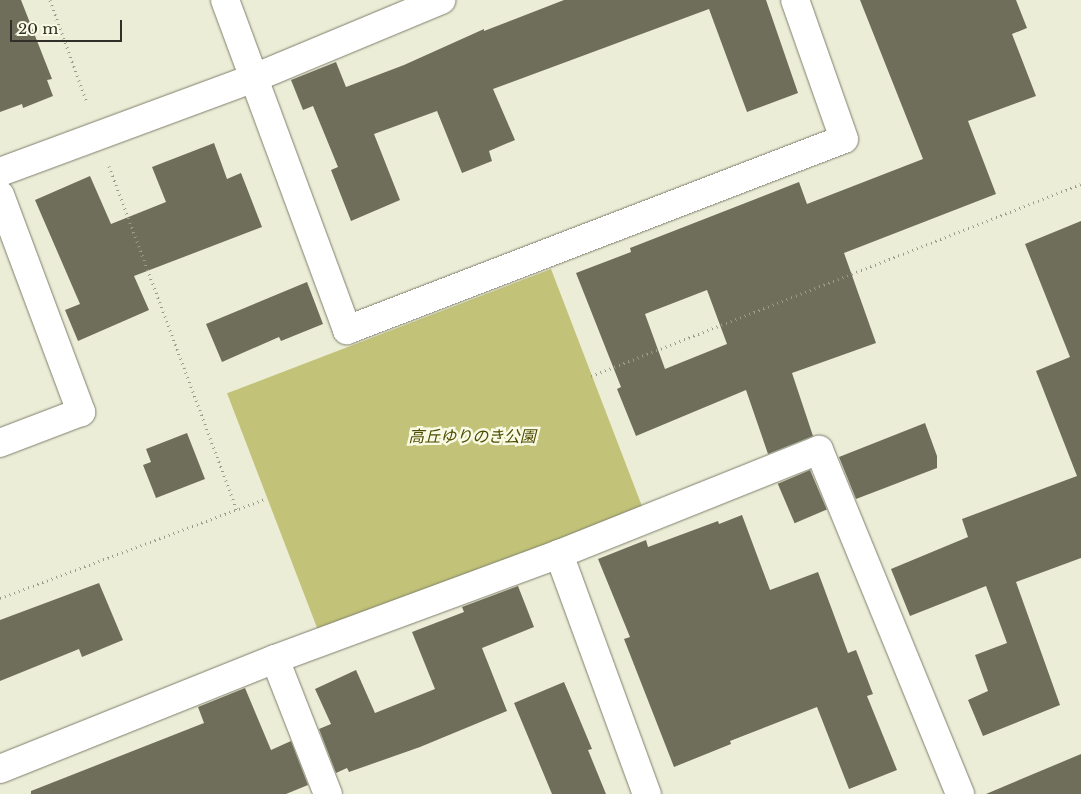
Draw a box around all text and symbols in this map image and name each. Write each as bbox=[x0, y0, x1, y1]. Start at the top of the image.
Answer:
scale bar bbox=[12, 10, 125, 42]
text: 20 m bbox=[18, 19, 58, 38]
park label: 高丘ゆりのき公園 bbox=[408, 426, 536, 446]

